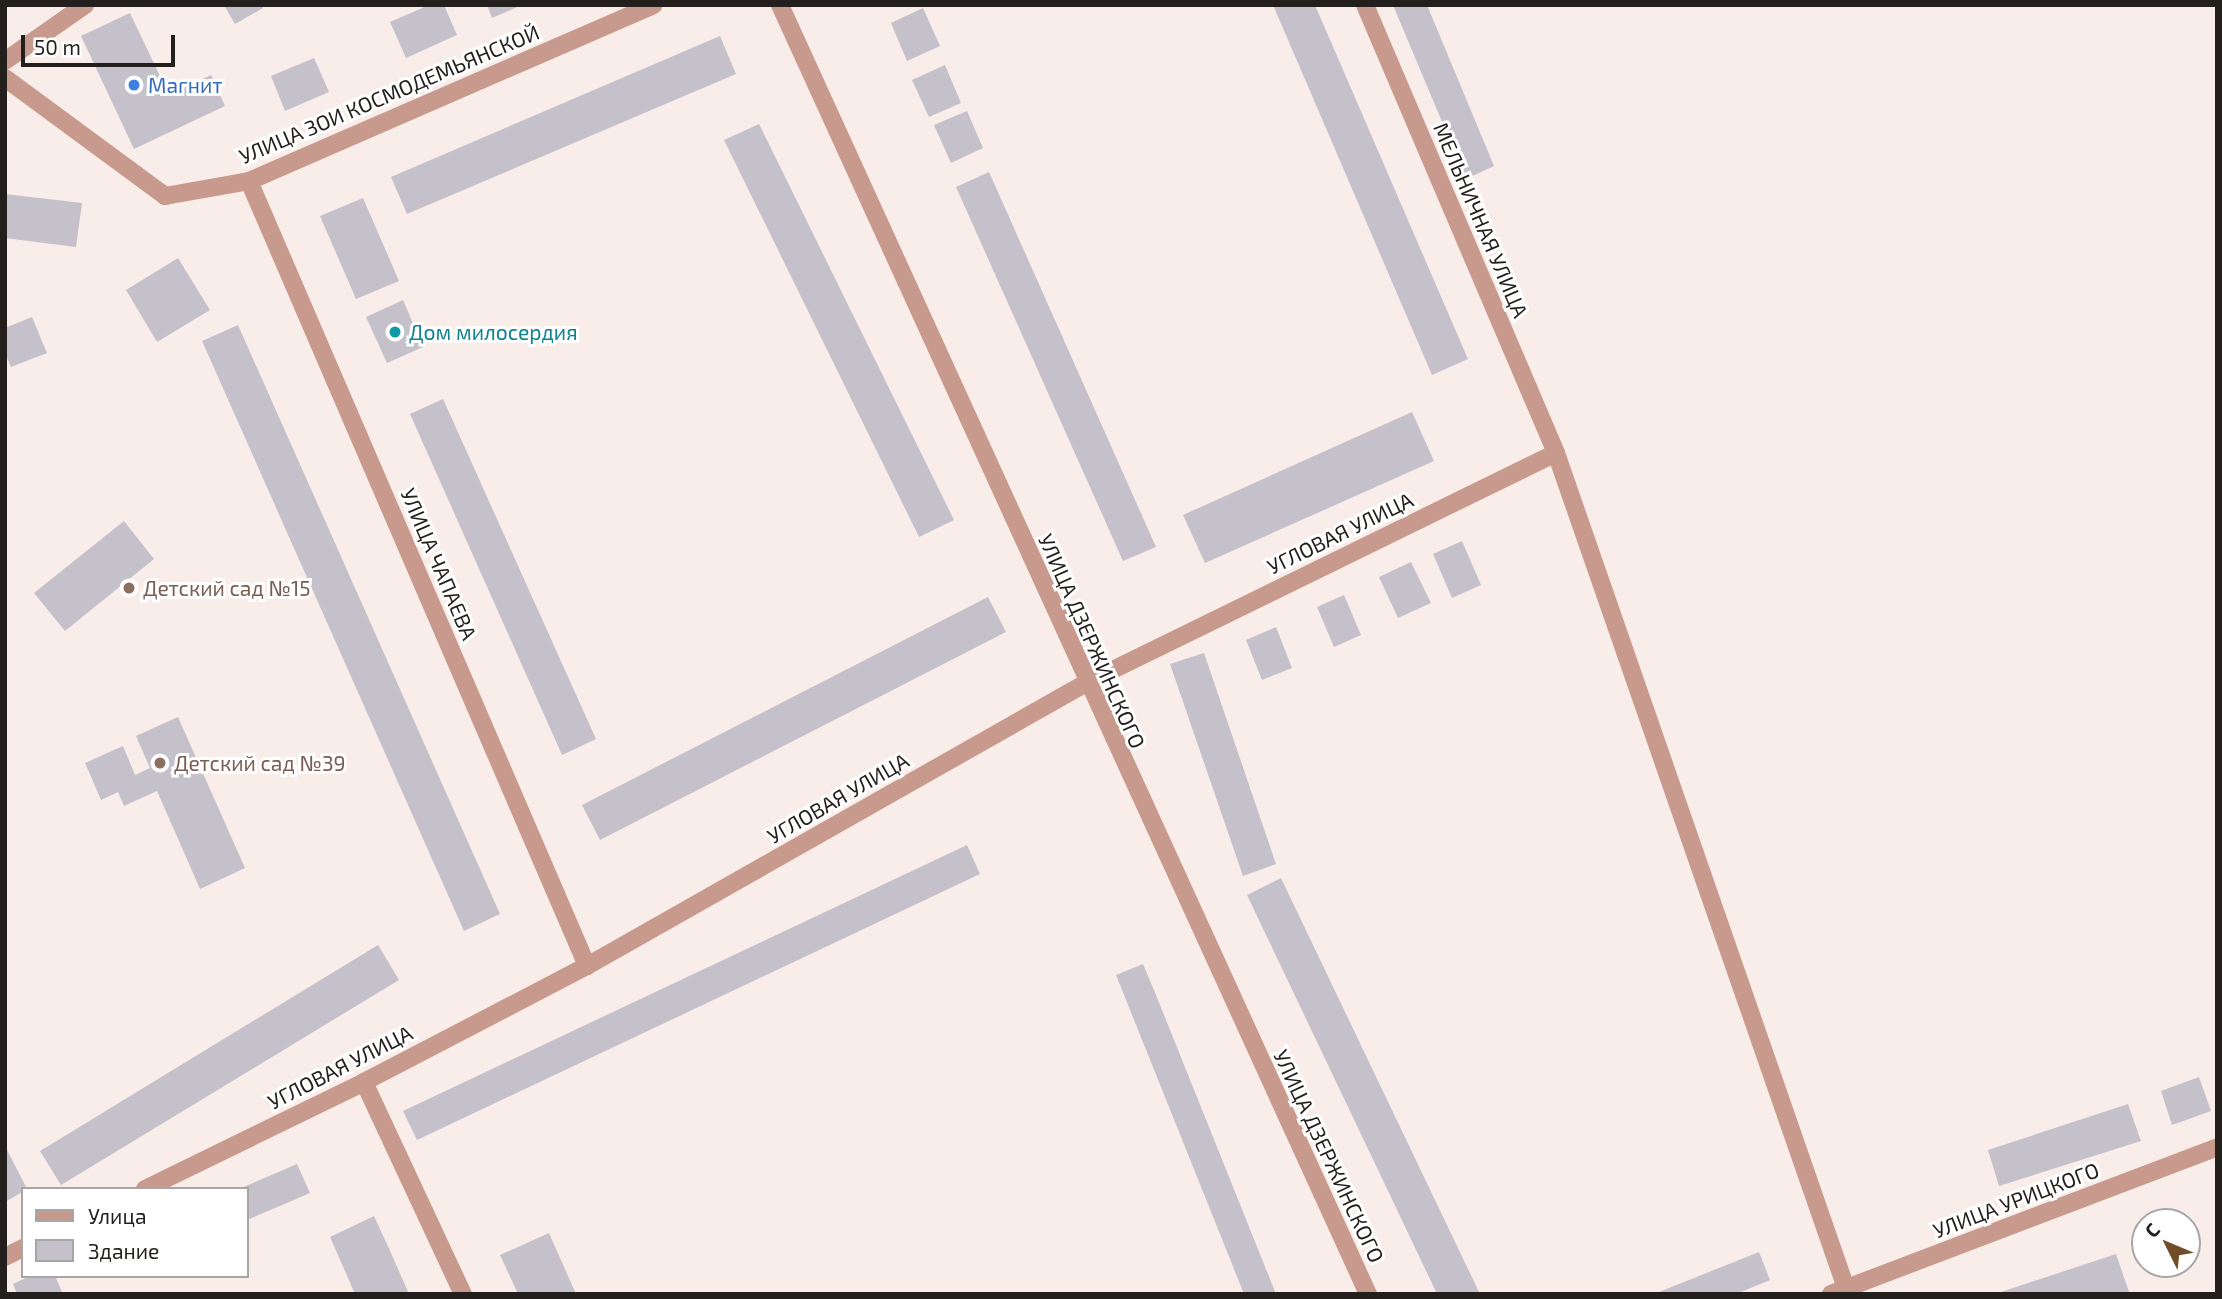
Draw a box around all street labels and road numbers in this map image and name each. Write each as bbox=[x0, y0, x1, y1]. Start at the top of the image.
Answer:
street label: УЛИЦА ЗОИ КОСМОДЕМЬЯНСКОЙ bbox=[235, 19, 543, 169]
street label: МЕЛЬНИЧНАЯ УЛИЦА bbox=[1429, 119, 1533, 321]
street label: УЛИЦА ЧАПАЕВА bbox=[396, 484, 482, 644]
street label: УГЛОВАЯ УЛИЦА bbox=[1263, 487, 1417, 579]
street label: УЛИЦА ДЗЕРЖИНСКОГО bbox=[1033, 530, 1151, 752]
street label: УГЛОВАЯ УЛИЦА bbox=[763, 747, 913, 849]
street label: УГЛОВАЯ УЛИЦА bbox=[263, 1020, 417, 1114]
street label: УЛИЦА ДЗЕРЖИНСКОГО bbox=[1269, 1045, 1389, 1267]
street label: УЛИЦА УРИЦКОГО bbox=[1930, 1157, 2102, 1243]

